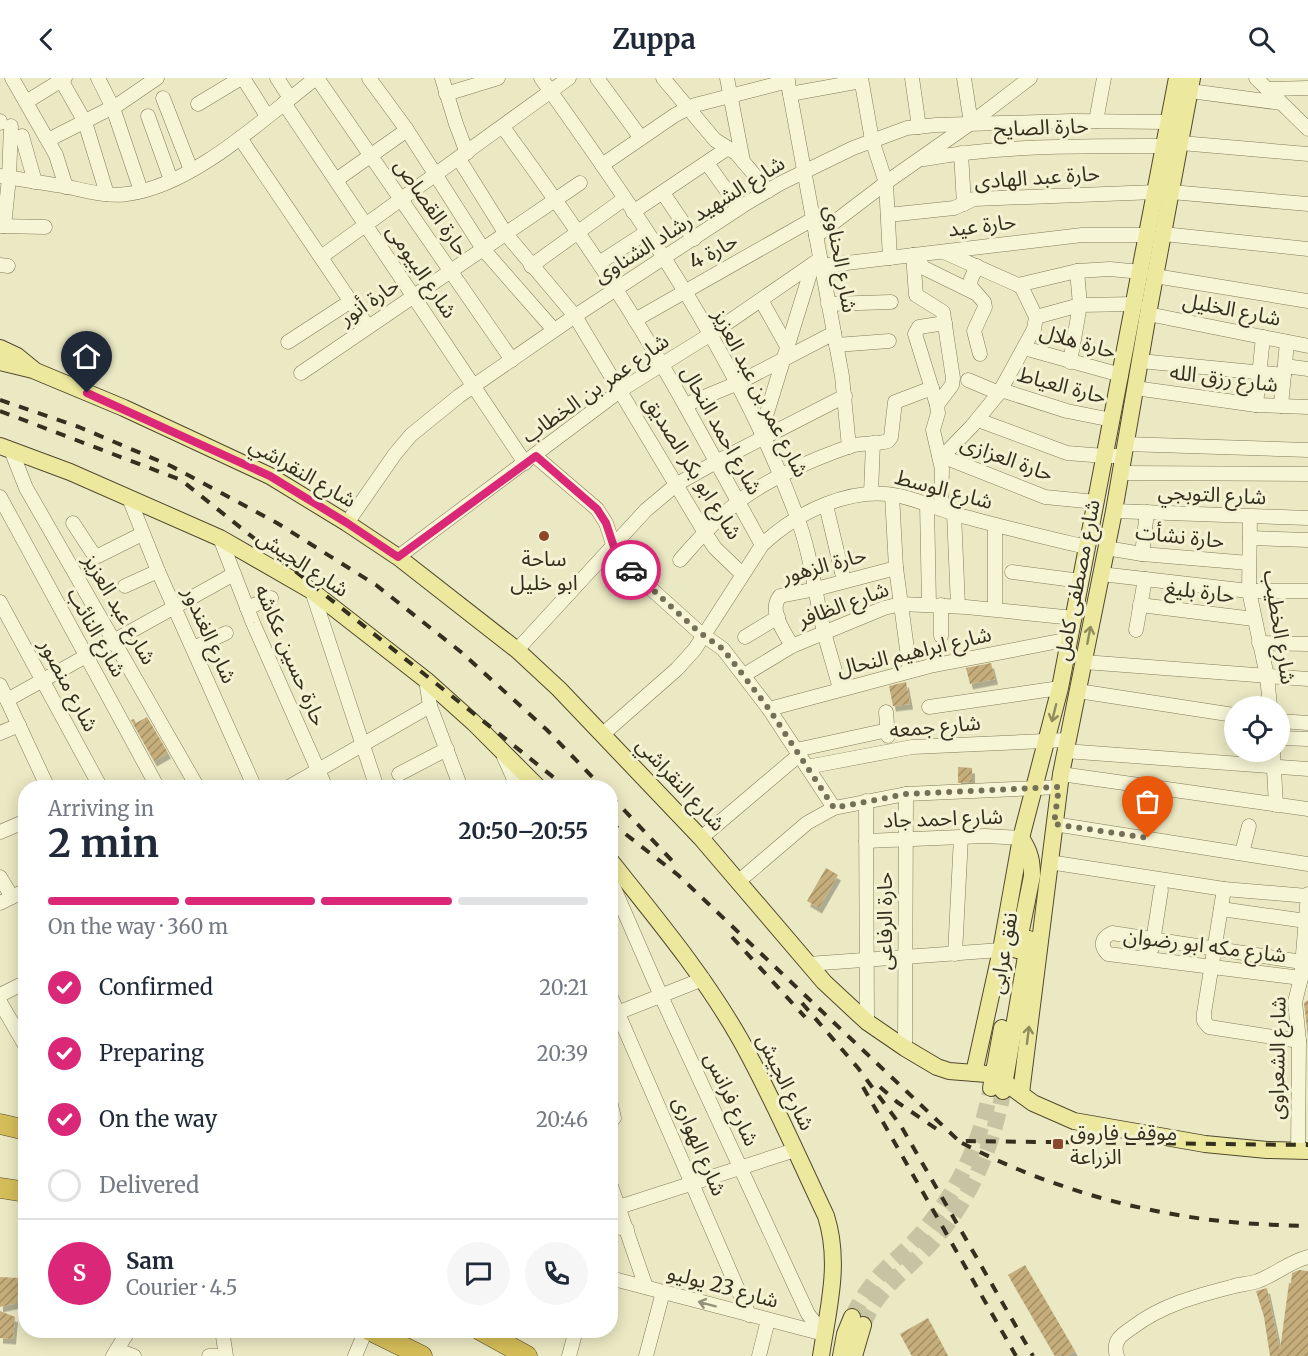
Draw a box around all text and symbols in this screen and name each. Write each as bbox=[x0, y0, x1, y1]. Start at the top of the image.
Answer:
text: Zuppa bbox=[612, 22, 696, 56]
icon: back bbox=[30, 23, 63, 56]
icon: search bbox=[1245, 23, 1278, 56]
street label: حارة الصايح bbox=[993, 112, 1089, 144]
street label: شارع الشهيد رشاد الشناوى bbox=[588, 149, 791, 291]
street label: حارة القصاص bbox=[388, 153, 476, 261]
street label: حارة عبد الهادى bbox=[973, 159, 1101, 195]
street label: شارع الحناوى bbox=[816, 203, 864, 315]
street label: حارة عيد bbox=[946, 207, 1018, 243]
street label: شارع البيومى bbox=[379, 219, 463, 324]
street label: حارة 4 bbox=[684, 227, 742, 275]
street label: حارة أنور bbox=[333, 271, 404, 331]
street label: شارع الخليل bbox=[1180, 286, 1283, 334]
street label: شارع عمر بن عبد العزيز bbox=[705, 303, 815, 483]
street label: حارة هلال bbox=[1037, 317, 1119, 365]
street label: شارع عمر بن الخطاب bbox=[516, 327, 675, 450]
pin bbox=[61, 331, 112, 393]
icon: home bbox=[70, 340, 103, 373]
street label: شارع رزق الله bbox=[1168, 358, 1280, 400]
street label: حارة العياط bbox=[1015, 360, 1109, 410]
street label: شارع احمد النحال bbox=[674, 361, 769, 500]
street label: شارع ابو بكر الصديق bbox=[636, 390, 748, 546]
street label: حارة العزازى bbox=[957, 429, 1057, 487]
street label: شارع النقراشي bbox=[243, 431, 361, 516]
street label: شارع الوسط bbox=[892, 463, 996, 517]
street label: شارع التوبجي bbox=[1157, 478, 1267, 513]
street label: شارع مصطفى كامل bbox=[1048, 497, 1108, 663]
street label: حارة نشأت bbox=[1134, 518, 1226, 554]
street label: شارع الجيش bbox=[251, 523, 354, 604]
marker: ساحة ابو خليل bbox=[537, 529, 551, 543]
courier bbox=[601, 540, 661, 600]
street label: حارة الزهور bbox=[778, 541, 869, 589]
place label: ساحة ابو خليل bbox=[510, 545, 578, 596]
street label: شارع عبد العزيز bbox=[75, 548, 163, 670]
icon: car bbox=[615, 554, 648, 587]
street label: شارع الخطيب bbox=[1256, 568, 1302, 686]
street label: حارة بليغ bbox=[1163, 573, 1236, 611]
street label: شارع الظافر bbox=[793, 575, 893, 635]
street label: حارة حسين عكاشه bbox=[249, 580, 333, 730]
street label: شارع النائب bbox=[60, 582, 133, 682]
street label: شارع الغندور bbox=[175, 582, 243, 688]
street label: شارع ابراهيم النحال bbox=[834, 620, 994, 684]
one-way arrow bbox=[1084, 625, 1095, 645]
street label: شارع منصور bbox=[31, 633, 105, 737]
map controls bbox=[1224, 696, 1290, 762]
button: locate bbox=[1224, 696, 1290, 762]
one-way arrow bbox=[1048, 703, 1060, 722]
street label: شارع جمعه bbox=[888, 709, 982, 745]
street label: شارع النقراشي bbox=[629, 731, 731, 839]
pin bbox=[1122, 776, 1173, 838]
icon: bag bbox=[1131, 785, 1164, 818]
text: Arriving in bbox=[48, 796, 154, 821]
street label: شارع احمد جاد bbox=[883, 802, 1004, 836]
text: 20:50–20:55 bbox=[459, 817, 588, 845]
text: 2 min bbox=[48, 819, 159, 868]
street label: حارة الرفاعى bbox=[871, 872, 898, 970]
street label: نفق عرابى bbox=[983, 910, 1023, 996]
text: On the way · 360 m bbox=[48, 914, 228, 939]
street label: شارع مكه ابو رضوان bbox=[1122, 922, 1288, 970]
icon: check bbox=[48, 971, 81, 1004]
text: Confirmed bbox=[99, 973, 213, 1001]
text: 20:21 bbox=[539, 975, 588, 1000]
street label: شارع الشعراوى bbox=[1262, 996, 1294, 1120]
one-way arrow bbox=[1022, 1025, 1033, 1045]
street label: شارع الجيش bbox=[749, 1029, 821, 1136]
icon: check bbox=[48, 1037, 81, 1070]
text: Preparing bbox=[99, 1039, 204, 1067]
text: 20:39 bbox=[537, 1041, 588, 1066]
street label: شارع فرانس bbox=[697, 1048, 765, 1151]
street label: شارع الهوارى bbox=[665, 1092, 733, 1201]
icon: check bbox=[48, 1103, 81, 1136]
text: On the way bbox=[99, 1105, 217, 1133]
text: 20:46 bbox=[536, 1107, 588, 1132]
place label: موقف فاروق الزراعة bbox=[1070, 1119, 1177, 1170]
marker: موقف فاروق الزراعة bbox=[1051, 1137, 1065, 1151]
text: Delivered bbox=[99, 1171, 199, 1199]
button: chat bbox=[447, 1242, 510, 1305]
button: phone bbox=[525, 1242, 588, 1305]
text: Sam bbox=[126, 1247, 174, 1275]
street label: شارع 23 يوليو bbox=[664, 1258, 782, 1316]
text: S bbox=[73, 1259, 86, 1287]
text: Courier · 4.5 bbox=[126, 1275, 238, 1300]
one-way arrow bbox=[698, 1298, 717, 1309]

